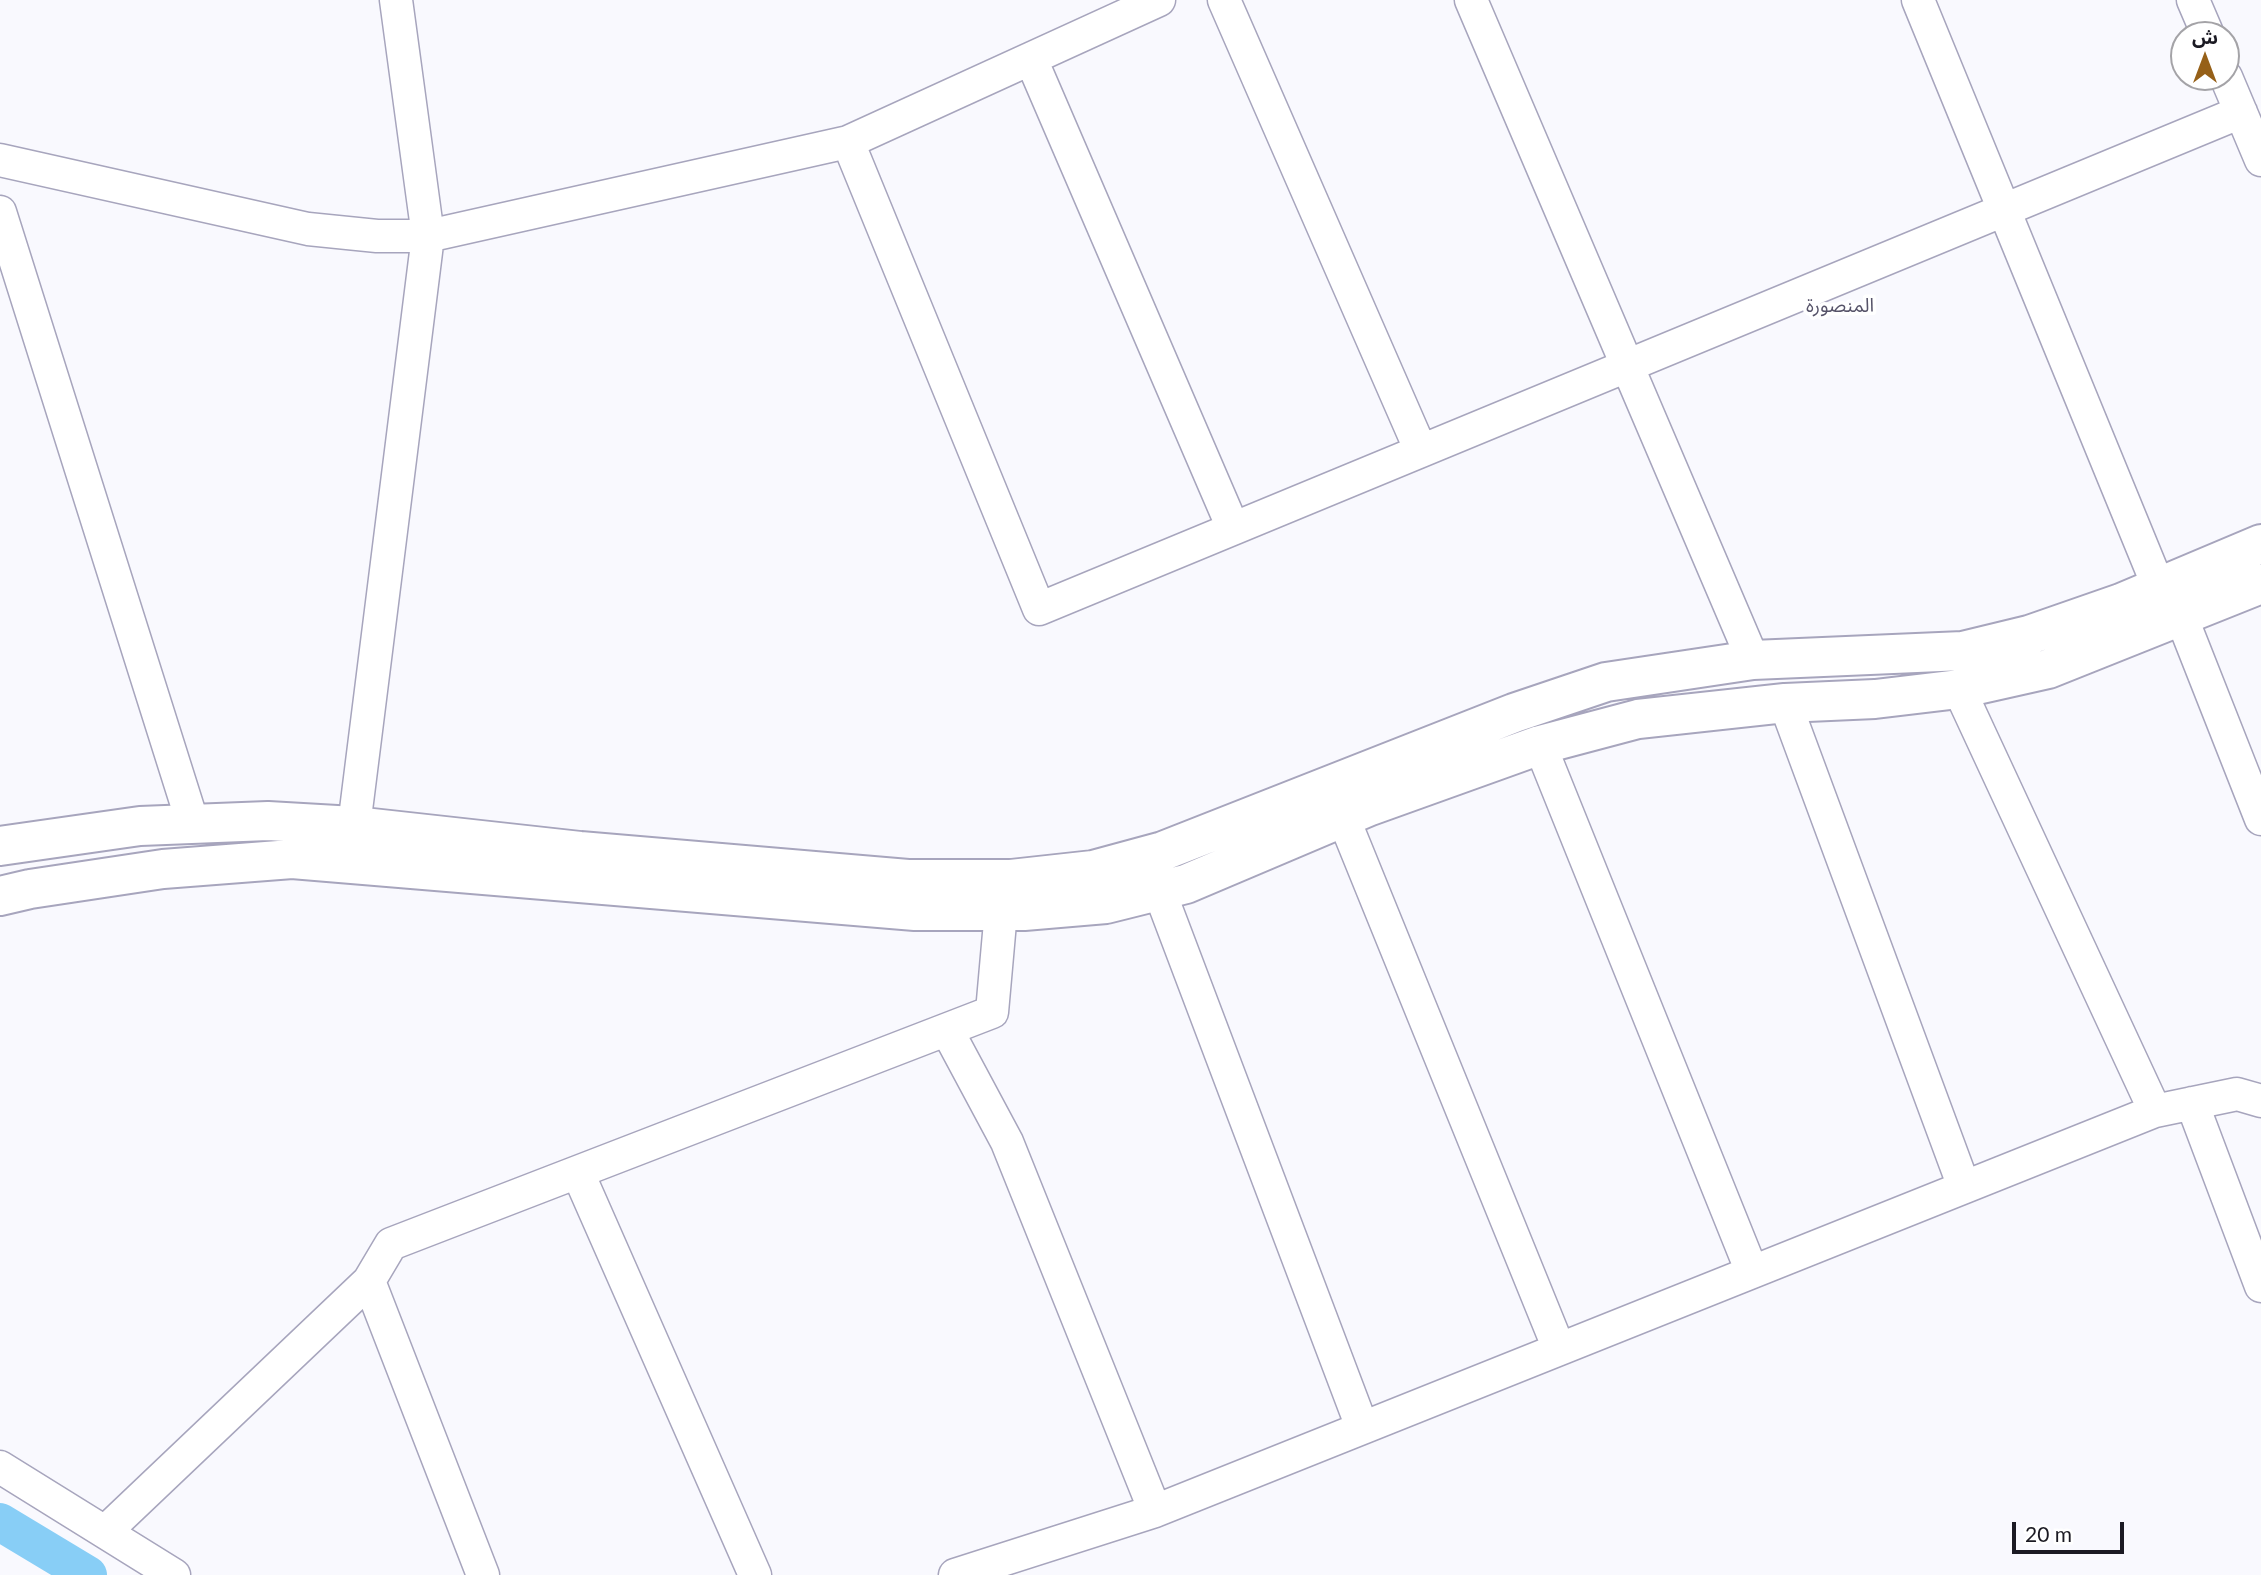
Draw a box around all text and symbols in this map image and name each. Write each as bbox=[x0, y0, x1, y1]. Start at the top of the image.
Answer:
north arrow bbox=[2170, 21, 2240, 91]
text: ش bbox=[2192, 25, 2218, 48]
district label: المنصورة bbox=[1806, 295, 1874, 317]
scale bar bbox=[2016, 1508, 2128, 1552]
text: 20 m bbox=[2025, 1521, 2072, 1546]

